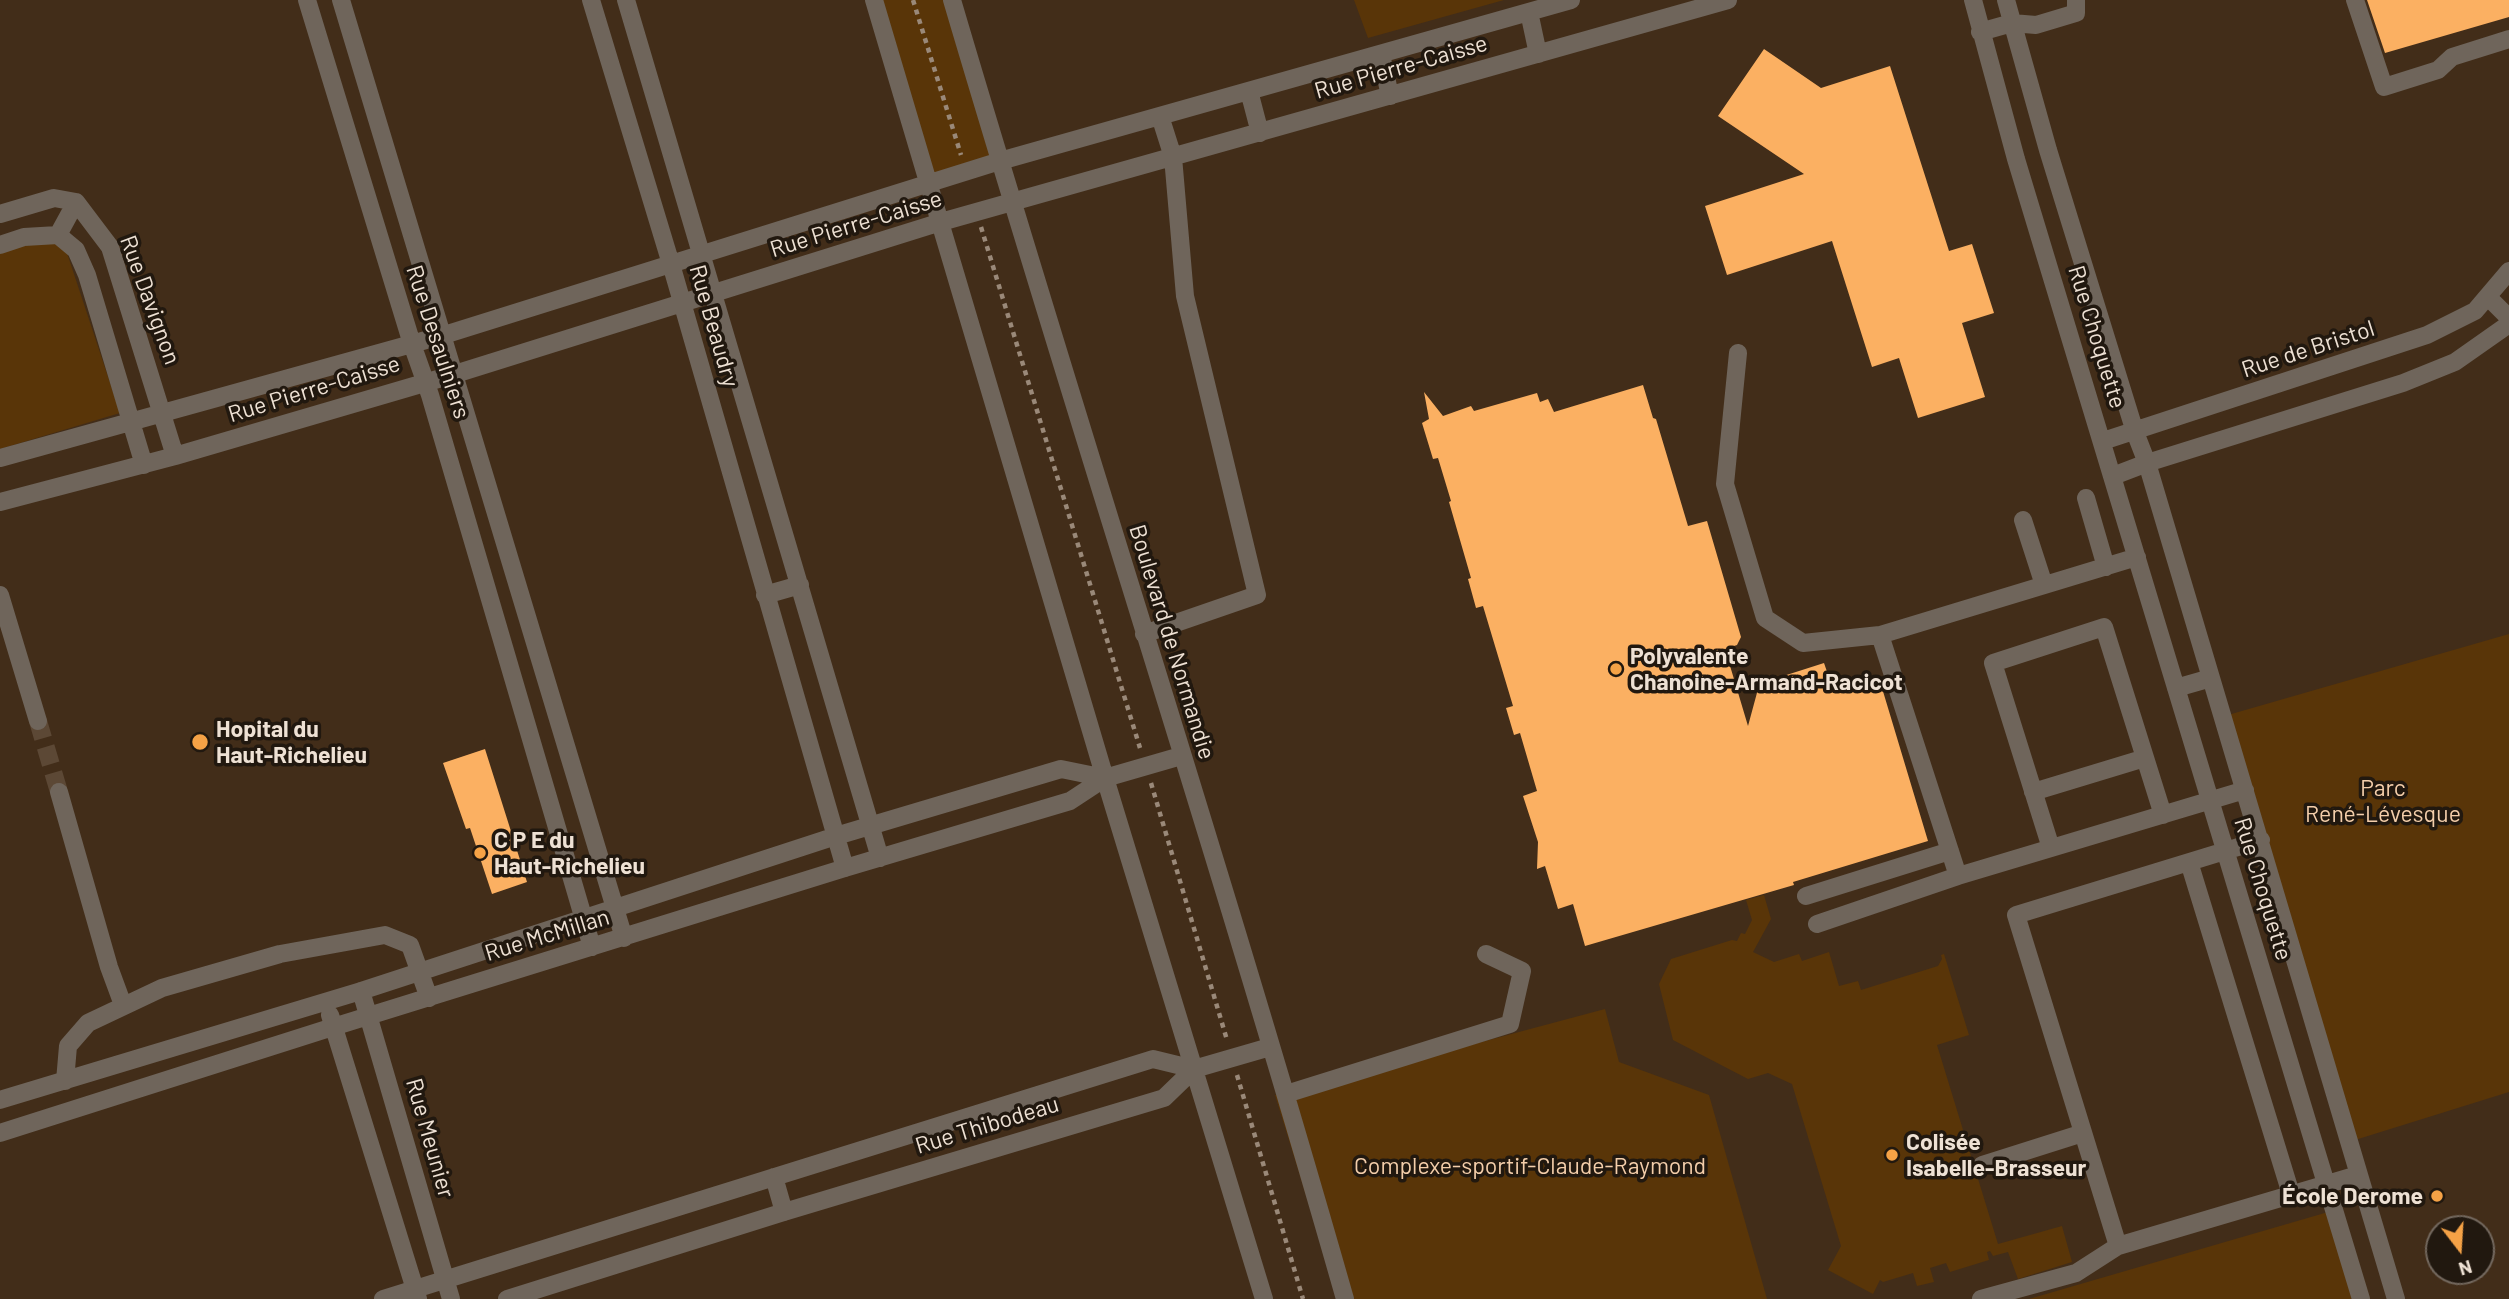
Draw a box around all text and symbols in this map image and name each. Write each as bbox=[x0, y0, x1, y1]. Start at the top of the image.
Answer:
street label: Rue Pierre-Caisse bbox=[1311, 29, 1491, 105]
street label: Rue Pierre-Caisse bbox=[767, 185, 945, 263]
street label: Rue Davignon bbox=[114, 232, 186, 368]
street label: Rue Desaulniers bbox=[400, 262, 476, 422]
street label: Rue Beaudry bbox=[683, 262, 745, 390]
street label: Rue Choquette bbox=[2062, 262, 2132, 412]
street label: Rue de Bristol bbox=[2238, 315, 2378, 383]
street label: Rue Pierre-Caisse bbox=[225, 350, 403, 428]
street label: Boulevard de Normandie bbox=[1123, 521, 1221, 763]
place label: Polyvalente Chanoine-Armand-Racicot bbox=[1630, 642, 1903, 696]
marker: Polyvalente Chanoine-Armand-Racicot bbox=[1608, 661, 1624, 677]
place label: Hopital du Haut-Richelieu bbox=[216, 715, 367, 769]
marker: Hopital du Haut-Richelieu bbox=[190, 732, 210, 752]
park label: Parc René-Lévesque bbox=[2305, 774, 2461, 828]
street label: Rue Choquette bbox=[2228, 814, 2298, 964]
place label: C P E du Haut-Richelieu bbox=[494, 826, 645, 880]
marker: C P E du Haut-Richelieu bbox=[472, 845, 488, 861]
street label: Rue McMillan bbox=[481, 903, 613, 967]
street label: Rue Meunier bbox=[400, 1075, 460, 1201]
street label: Rue Thibodeau bbox=[912, 1090, 1062, 1160]
place label: Colisée Isabelle-Brasseur bbox=[1906, 1128, 2086, 1182]
marker: Colisée Isabelle-Brasseur bbox=[1884, 1147, 1900, 1163]
park label: Complexe-sportif-Claude-Raymond bbox=[1354, 1152, 1706, 1180]
place label: École Derome bbox=[2282, 1182, 2423, 1210]
marker: École Derome bbox=[2429, 1188, 2445, 1204]
north arrow bbox=[2425, 1215, 2495, 1285]
text: N bbox=[2456, 1256, 2475, 1281]

